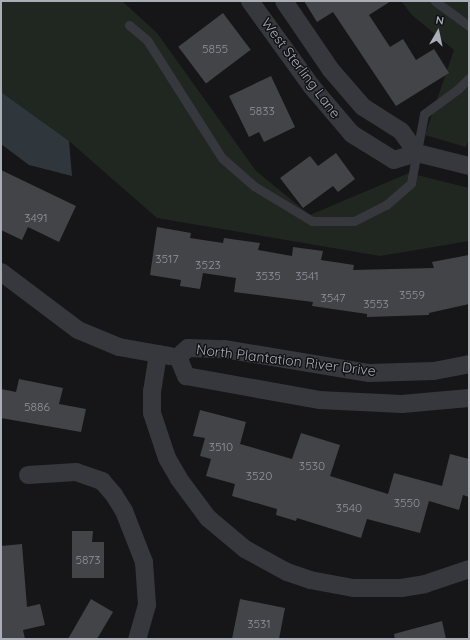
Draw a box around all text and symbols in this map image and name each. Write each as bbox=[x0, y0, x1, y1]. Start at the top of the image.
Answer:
north arrow bbox=[418, 12, 458, 52]
text: N bbox=[435, 13, 445, 28]
street label: West Sterling Lane bbox=[258, 15, 344, 121]
house number: 5855 bbox=[202, 42, 228, 56]
house number: 5833 bbox=[249, 104, 275, 118]
house number: 3491 bbox=[24, 211, 48, 225]
house number: 3517 bbox=[155, 252, 179, 266]
house number: 3523 bbox=[195, 258, 221, 272]
house number: 3535 bbox=[255, 269, 281, 283]
house number: 3541 bbox=[295, 269, 319, 283]
house number: 3559 bbox=[399, 288, 425, 302]
house number: 3547 bbox=[321, 291, 345, 305]
house number: 3553 bbox=[363, 297, 389, 311]
street label: North Plantation River Drive bbox=[195, 341, 377, 379]
house number: 5886 bbox=[24, 400, 50, 414]
house number: 3510 bbox=[209, 440, 233, 454]
house number: 3530 bbox=[299, 459, 325, 473]
house number: 3520 bbox=[246, 469, 272, 483]
house number: 3550 bbox=[394, 496, 420, 510]
house number: 3540 bbox=[336, 501, 362, 515]
house number: 5873 bbox=[75, 553, 101, 567]
house number: 3531 bbox=[247, 617, 271, 631]

